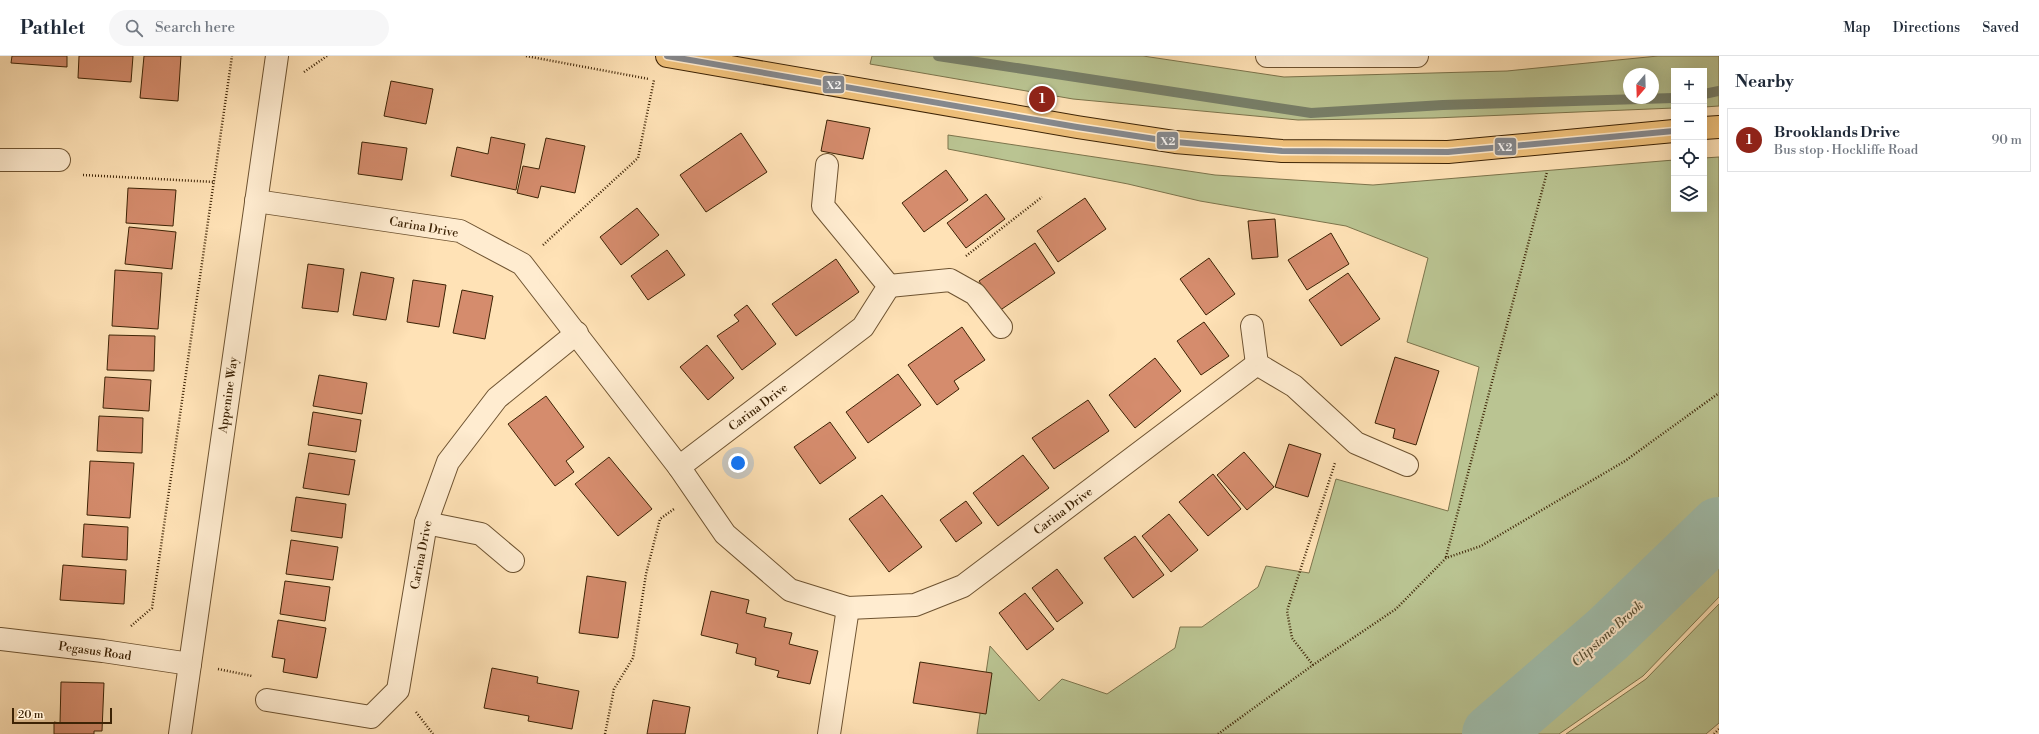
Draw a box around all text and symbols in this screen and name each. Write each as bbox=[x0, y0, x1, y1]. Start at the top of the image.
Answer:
search box bbox=[109, 10, 389, 46]
text: Pathlet bbox=[20, 16, 85, 40]
icon: search bbox=[123, 17, 145, 39]
text: Search here bbox=[155, 18, 235, 37]
text: Map bbox=[1843, 19, 1871, 37]
text: Directions bbox=[1893, 19, 1960, 37]
text: Saved bbox=[1982, 19, 2019, 37]
north arrow bbox=[1623, 68, 1659, 104]
map controls bbox=[1671, 68, 1707, 212]
button: + bbox=[1671, 68, 1707, 104]
text: Nearby bbox=[1735, 71, 1794, 93]
line badge: X2 bbox=[822, 75, 845, 94]
text: X2 bbox=[826, 79, 842, 93]
pin: 1 bbox=[1029, 84, 1055, 114]
button: − bbox=[1671, 104, 1707, 140]
text: Brooklands Drive bbox=[1774, 123, 1900, 142]
line badge: X2 bbox=[1156, 131, 1179, 150]
text: 1 bbox=[1746, 132, 1752, 148]
text: 90 m bbox=[1991, 132, 2022, 148]
text: X2 bbox=[1160, 135, 1176, 149]
line badge: X2 bbox=[1494, 137, 1517, 156]
button: locate bbox=[1671, 140, 1707, 176]
text: X2 bbox=[1497, 141, 1513, 155]
text: Bus stop · Hockliffe Road bbox=[1774, 142, 1918, 158]
button: layers bbox=[1671, 176, 1707, 212]
street label: Carina Drive bbox=[388, 214, 460, 241]
street label: Appenine Way bbox=[216, 356, 241, 435]
street label: Carina Drive bbox=[726, 380, 791, 434]
your location bbox=[728, 453, 748, 473]
street label: Carina Drive bbox=[1031, 484, 1096, 538]
street label: Carina Drive bbox=[407, 519, 436, 591]
water label: Clipstone Brook bbox=[1568, 597, 1647, 670]
street label: Pegasus Road bbox=[58, 639, 133, 664]
scale bar bbox=[12, 706, 112, 725]
text: 20 m bbox=[18, 708, 43, 722]

